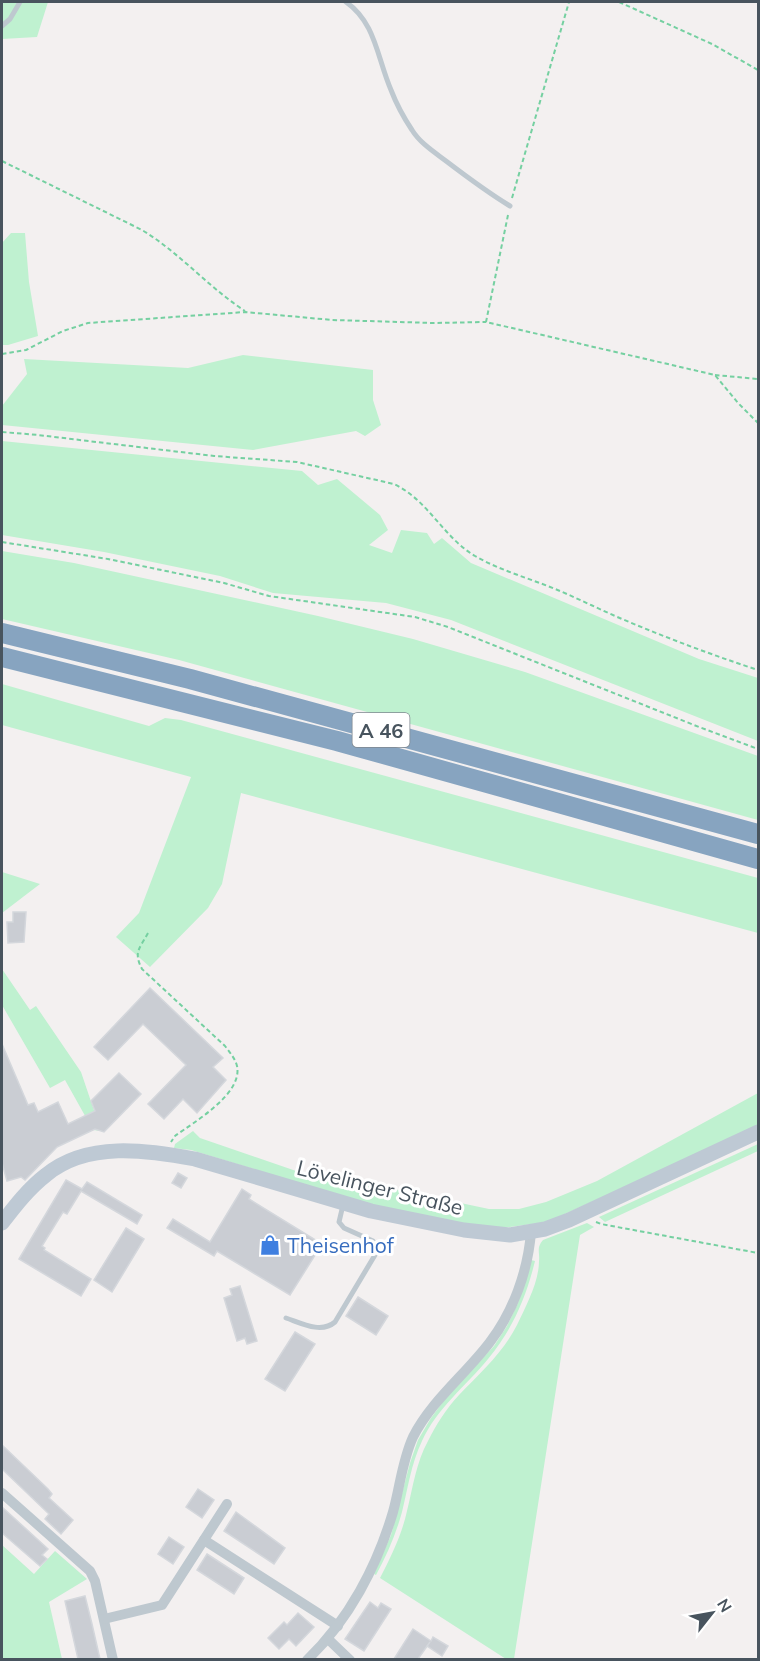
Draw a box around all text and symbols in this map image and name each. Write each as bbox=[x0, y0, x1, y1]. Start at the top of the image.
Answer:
road number: A 46 bbox=[352, 713, 410, 747]
street label: Lövelinger Straße bbox=[294, 1154, 466, 1220]
place label: Theisenhof bbox=[287, 1232, 395, 1258]
shop icon: Theisenhof bbox=[258, 1233, 282, 1257]
north arrow bbox=[682, 1583, 742, 1643]
text: N bbox=[713, 1595, 737, 1616]

